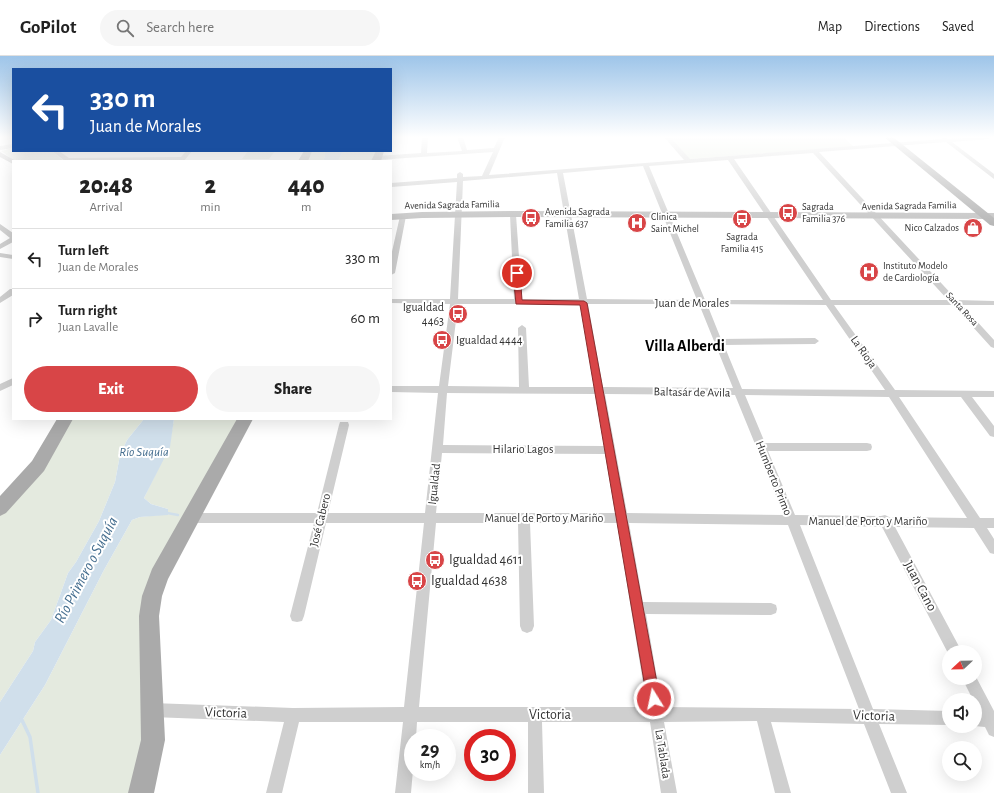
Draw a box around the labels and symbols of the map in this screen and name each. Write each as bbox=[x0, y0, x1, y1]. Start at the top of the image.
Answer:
street label: Avenida Sagrada Familia bbox=[404, 199, 500, 211]
street label: Avenida Sagrada Familia bbox=[861, 200, 957, 212]
bus stop icon: Sagrada Familia 376 bbox=[777, 202, 799, 224]
place label: Sagrada Familia 376 bbox=[802, 202, 845, 224]
bus stop icon: Avenida Sagrada Familia 637 bbox=[520, 207, 542, 229]
place label: Avenida Sagrada Familia 637 bbox=[545, 207, 610, 229]
bus stop icon: Sagrada Familia 415 bbox=[731, 208, 753, 230]
hospital icon: Clinica Saint Michel bbox=[626, 212, 648, 234]
place label: Clinica Saint Michel bbox=[651, 212, 699, 234]
shop icon: Nico Calzados bbox=[962, 217, 984, 239]
place label: Nico Calzados bbox=[905, 223, 959, 233]
place label: Sagrada Familia 415 bbox=[721, 232, 763, 254]
pin bbox=[500, 256, 534, 290]
hospital icon: Instituto Modelo de Cardiología bbox=[858, 261, 880, 283]
place label: Instituto Modelo de Cardiología bbox=[883, 261, 948, 283]
street label: Santa Rosa bbox=[944, 290, 980, 328]
street label: Juan de Morales bbox=[655, 297, 729, 309]
place label: Igualdad 4463 bbox=[403, 301, 444, 327]
bus stop icon: Igualdad 4463 bbox=[447, 303, 469, 325]
bus stop icon: Igualdad 4444 bbox=[431, 329, 453, 351]
place label: Igualdad 4444 bbox=[456, 334, 523, 346]
street label: La Rioja bbox=[848, 334, 880, 371]
district label: Villa Alberdi bbox=[645, 338, 725, 354]
street label: Baltasár de Avila bbox=[653, 385, 731, 399]
street label: Humberto Primo bbox=[754, 439, 794, 517]
street label: Hilario Lagos bbox=[493, 443, 553, 455]
water label: Río Suquía bbox=[119, 446, 169, 459]
street label: Igualdad bbox=[426, 463, 442, 505]
street label: José Cabero bbox=[308, 492, 332, 548]
street label: Manuel de Porto y Mariño bbox=[485, 512, 604, 525]
water label: Río Primero o Suquía bbox=[51, 514, 122, 626]
street label: Manuel de Porto y Mariño bbox=[809, 515, 928, 528]
bus stop icon: Igualdad 4611 bbox=[424, 549, 446, 571]
place label: Igualdad 4611 bbox=[449, 553, 523, 567]
street label: Juan Cano bbox=[901, 558, 939, 614]
bus stop icon: Igualdad 4638 bbox=[406, 570, 428, 592]
place label: Igualdad 4638 bbox=[431, 574, 507, 588]
north arrow bbox=[942, 645, 982, 685]
position arrow bbox=[633, 678, 675, 720]
street label: Victoria bbox=[205, 705, 248, 721]
street label: Victoria bbox=[529, 708, 572, 722]
street label: Victoria bbox=[853, 708, 896, 724]
speed limit sign: 30 bbox=[464, 729, 516, 781]
street label: La Tablada bbox=[653, 729, 673, 780]

